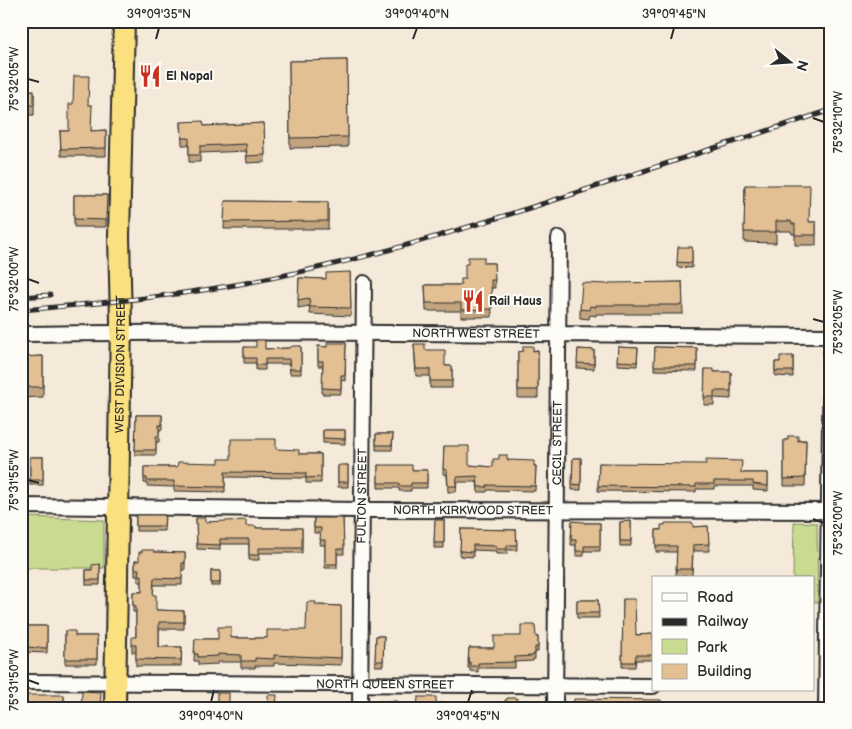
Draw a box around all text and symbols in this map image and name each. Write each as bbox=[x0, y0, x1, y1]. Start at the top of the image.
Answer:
text: 39°09'35"N bbox=[127, 7, 191, 22]
text: 39°09'40"N bbox=[385, 7, 449, 22]
text: 39°09'45"N bbox=[642, 7, 706, 22]
north arrow bbox=[764, 38, 814, 88]
text: 75°32'05"W bbox=[7, 47, 22, 111]
text: N bbox=[792, 58, 812, 73]
restaurant icon: El Nopal bbox=[137, 63, 163, 89]
place label: El Nopal bbox=[166, 69, 213, 84]
text: 75°32'10"W bbox=[831, 91, 846, 153]
text: 75°32'00"W bbox=[7, 247, 22, 311]
restaurant icon: Rail Haus bbox=[460, 288, 486, 314]
text: 75°32'05"W bbox=[831, 290, 846, 354]
street label: WEST DIVISION STREET bbox=[112, 294, 129, 433]
place label: Rail Haus bbox=[489, 294, 542, 309]
street label: NORTH WEST STREET bbox=[412, 326, 541, 342]
street label: CECIL STREET bbox=[550, 400, 566, 485]
street label: FULTON STREET bbox=[355, 447, 370, 544]
text: 75°31'55"W bbox=[7, 449, 22, 511]
text: 75°32'00"W bbox=[831, 491, 846, 555]
street label: NORTH KIRKWOOD STREET bbox=[393, 503, 554, 518]
legend bbox=[652, 576, 814, 692]
text: Road bbox=[697, 588, 733, 607]
text: Railway bbox=[697, 612, 748, 631]
text: Park bbox=[697, 638, 728, 657]
text: 75°31'50"W bbox=[7, 649, 22, 711]
text: Building bbox=[697, 662, 752, 681]
street label: NORTH QUEEN STREET bbox=[316, 677, 455, 693]
text: 39°09'40"N bbox=[179, 709, 243, 724]
text: 39°09'45"N bbox=[436, 709, 500, 724]

